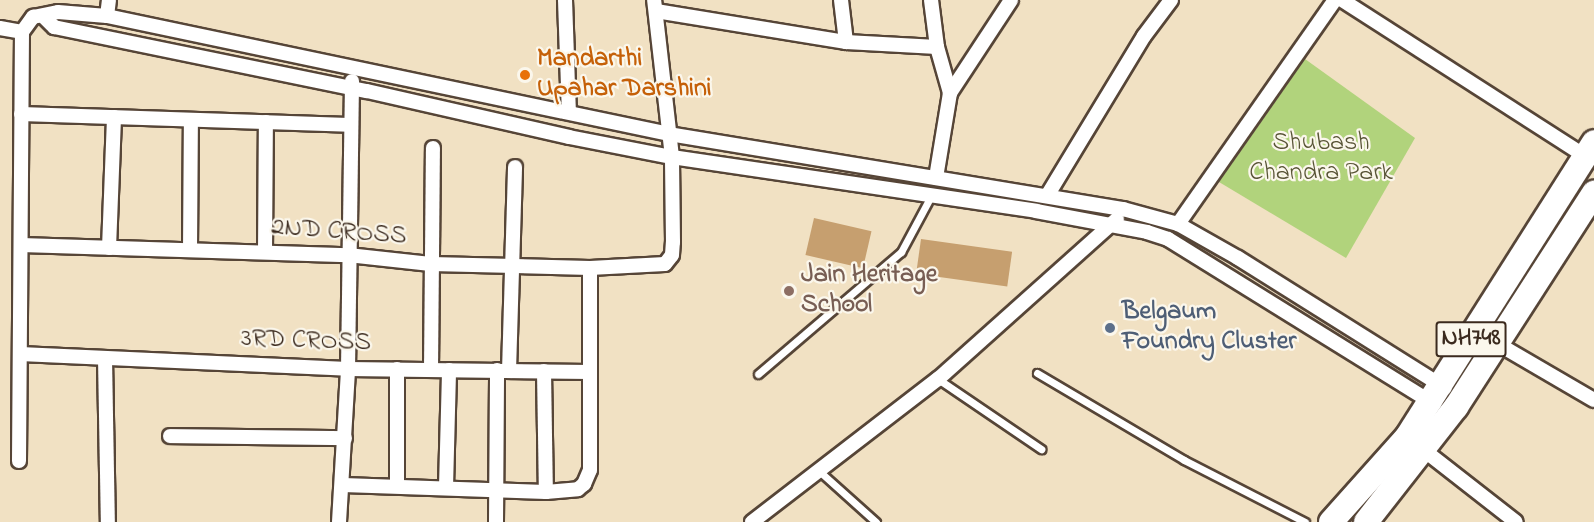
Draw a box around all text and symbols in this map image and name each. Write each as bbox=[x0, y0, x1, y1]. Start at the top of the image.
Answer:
place label: Mandarthi Upahar Darshini bbox=[537, 44, 712, 106]
marker: Mandarthi Upahar Darshini bbox=[518, 68, 532, 82]
park label: Shubash Chandra Park bbox=[1249, 128, 1393, 190]
street label: 2ND CROSS bbox=[270, 213, 408, 253]
place label: Jain Heritage School bbox=[801, 260, 937, 322]
marker: Jain Heritage School bbox=[782, 284, 796, 298]
place label: Belgaum Foundry Cluster bbox=[1122, 297, 1296, 358]
road number: NH748 bbox=[1435, 318, 1507, 360]
marker: Belgaum Foundry Cluster bbox=[1103, 321, 1117, 335]
street label: 3RD CROSS bbox=[240, 324, 372, 360]

